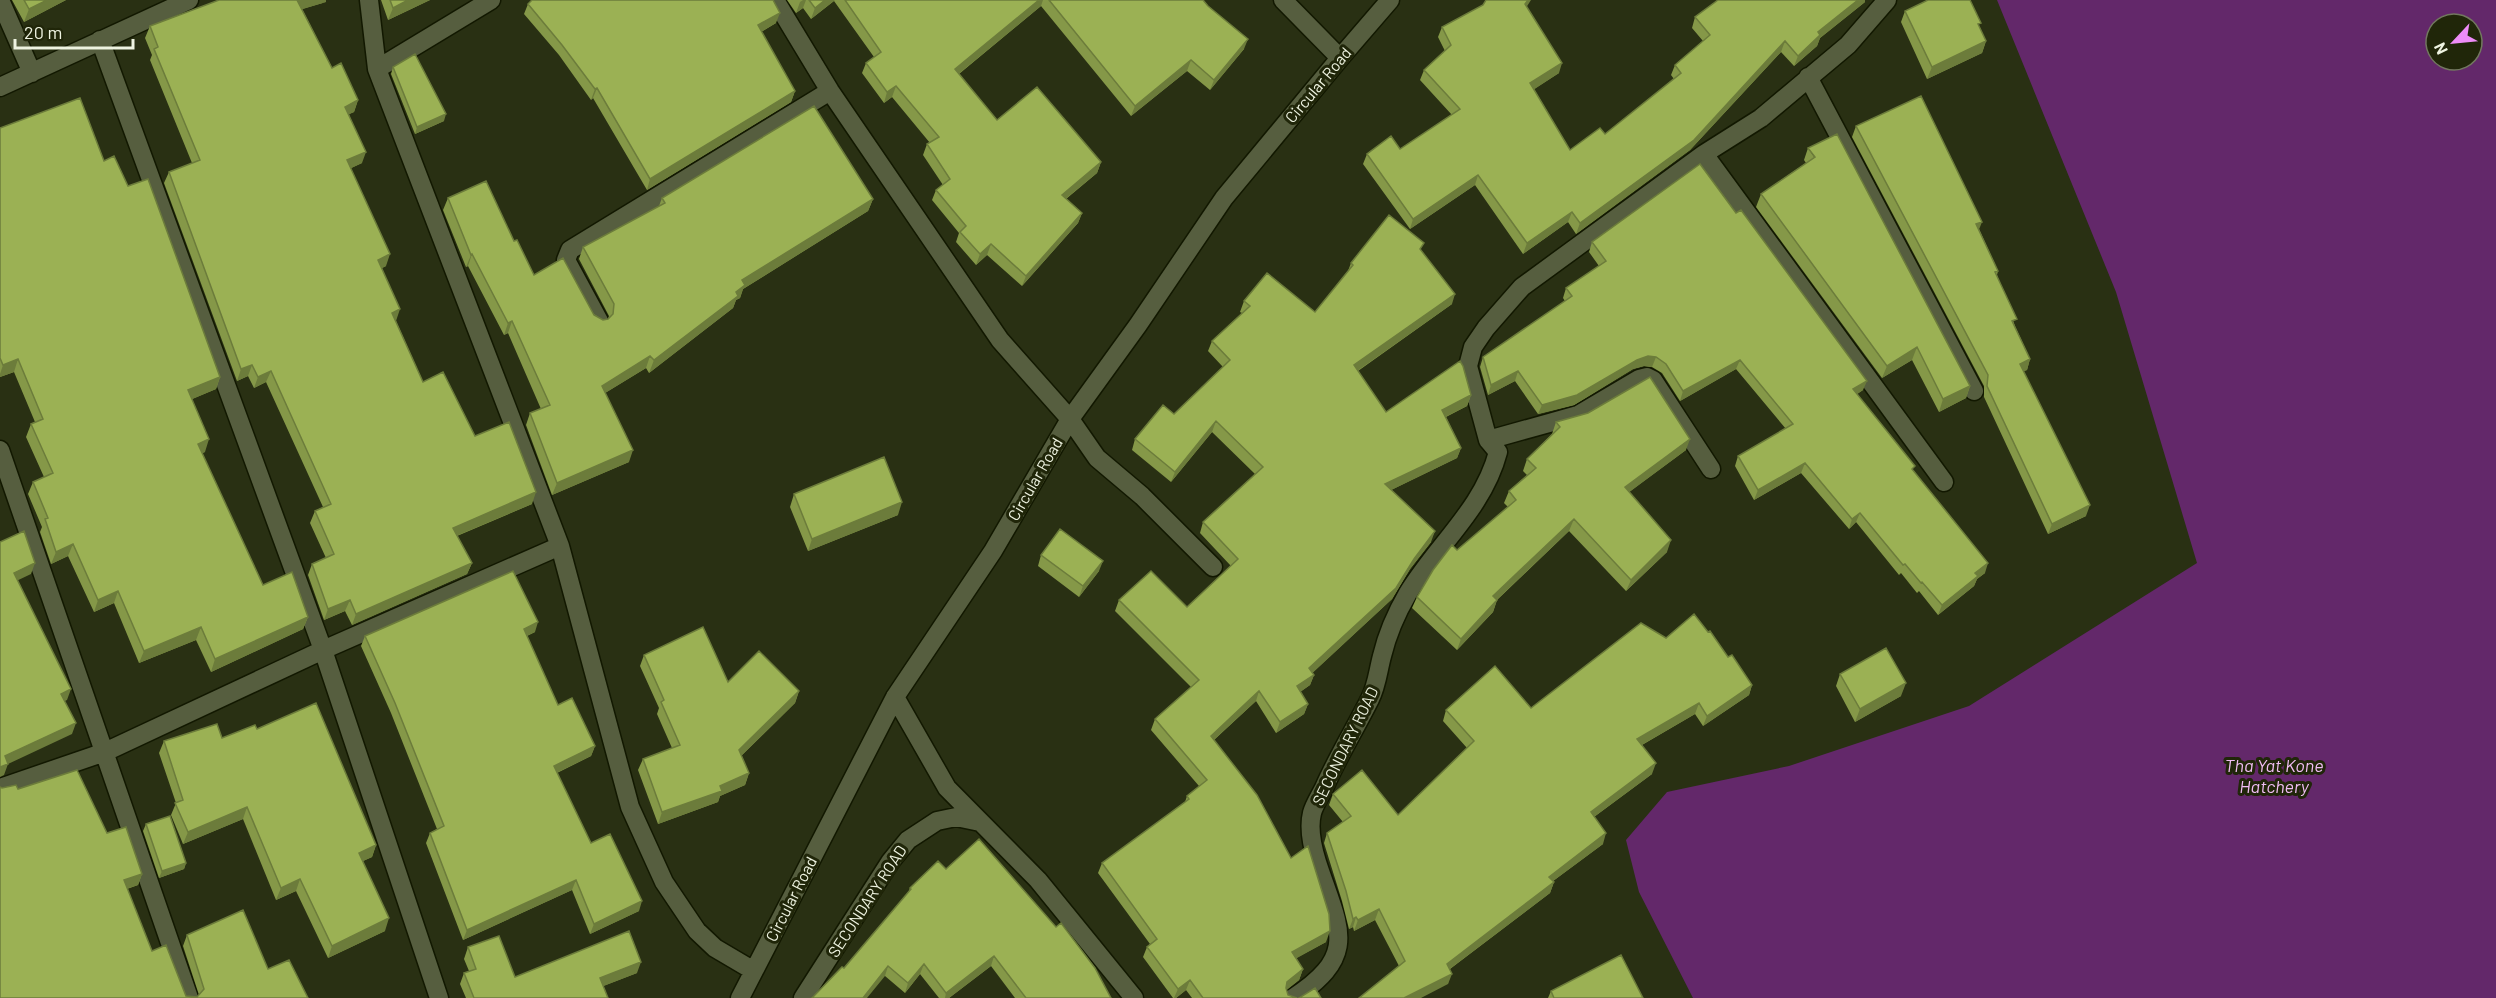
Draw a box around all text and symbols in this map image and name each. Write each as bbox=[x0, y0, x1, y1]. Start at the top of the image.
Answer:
scale bar bbox=[15, 12, 134, 50]
north arrow bbox=[2424, 12, 2484, 72]
text: 20 m bbox=[24, 21, 62, 43]
text: N bbox=[2429, 40, 2451, 58]
street label: Circular Road bbox=[1281, 43, 1355, 126]
street label: Circular Road bbox=[1003, 434, 1066, 524]
street label: SECONDARY ROAD bbox=[1308, 683, 1382, 808]
water label: Tha Yat Kone Hatchery bbox=[2225, 754, 2323, 797]
street label: SECONDARY ROAD bbox=[823, 841, 910, 960]
street label: Circular Road bbox=[761, 853, 820, 944]

